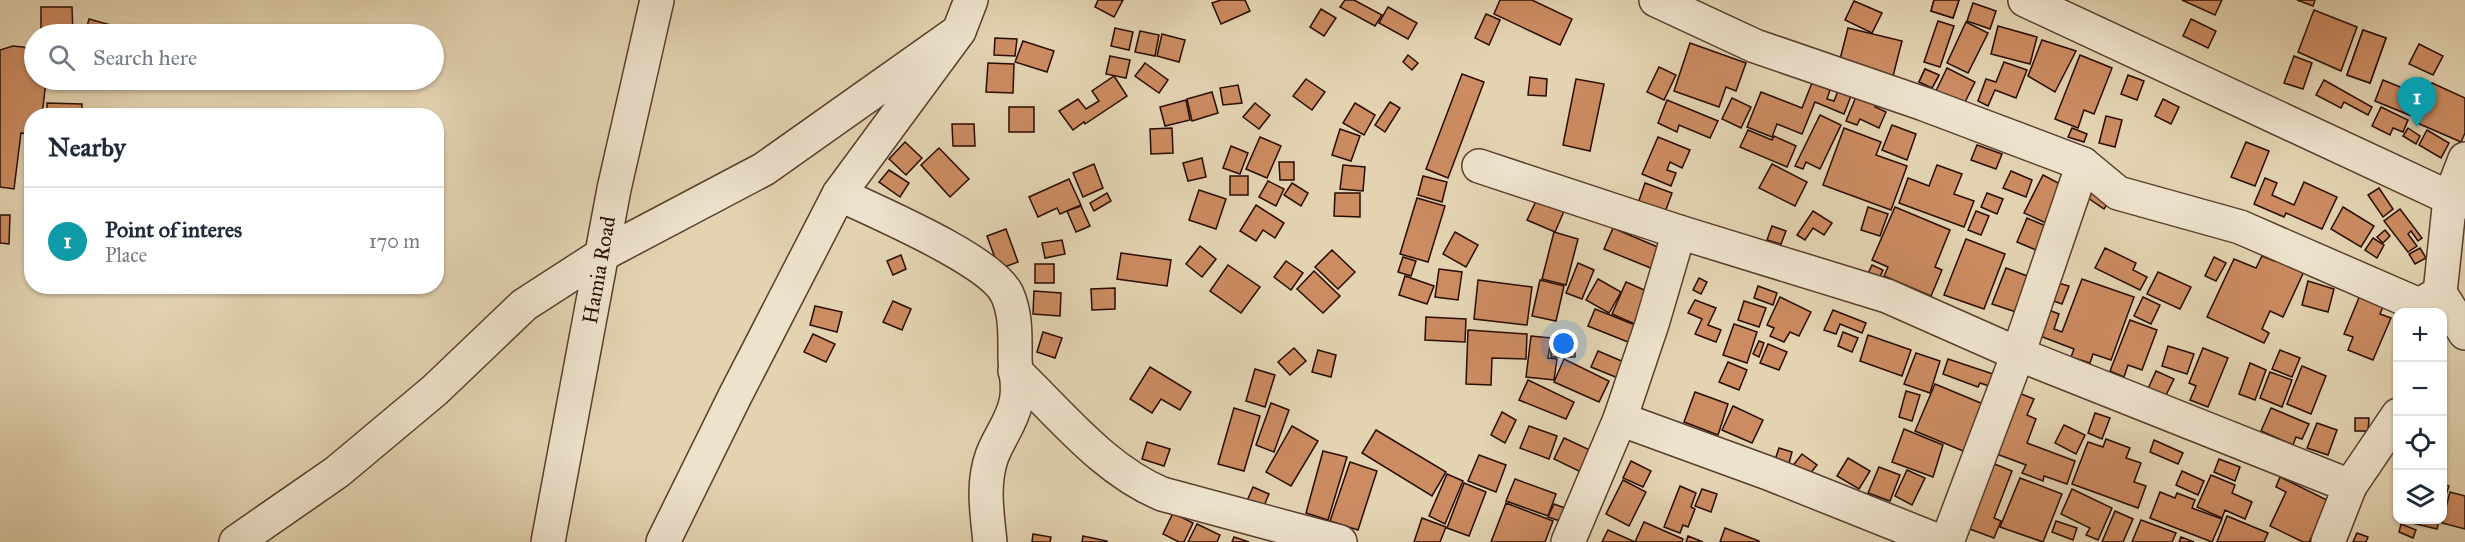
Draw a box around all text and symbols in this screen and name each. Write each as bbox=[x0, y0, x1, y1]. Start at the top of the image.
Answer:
search box bbox=[24, 24, 444, 90]
icon: search bbox=[45, 41, 78, 74]
text: Search here bbox=[93, 44, 197, 71]
pin: 1 bbox=[2398, 78, 2436, 127]
text: Nearby bbox=[48, 131, 126, 163]
street label: Hamia Road bbox=[577, 214, 621, 326]
text: Point of interes bbox=[105, 216, 242, 243]
text: 1 bbox=[64, 229, 71, 253]
text: 170 m bbox=[369, 229, 420, 253]
text: Place bbox=[105, 243, 147, 267]
map controls bbox=[2393, 308, 2447, 524]
button: + bbox=[2393, 308, 2447, 362]
your location bbox=[1549, 329, 1578, 358]
button: − bbox=[2393, 362, 2447, 416]
button: locate bbox=[2393, 416, 2447, 470]
button: layers bbox=[2393, 470, 2447, 524]

